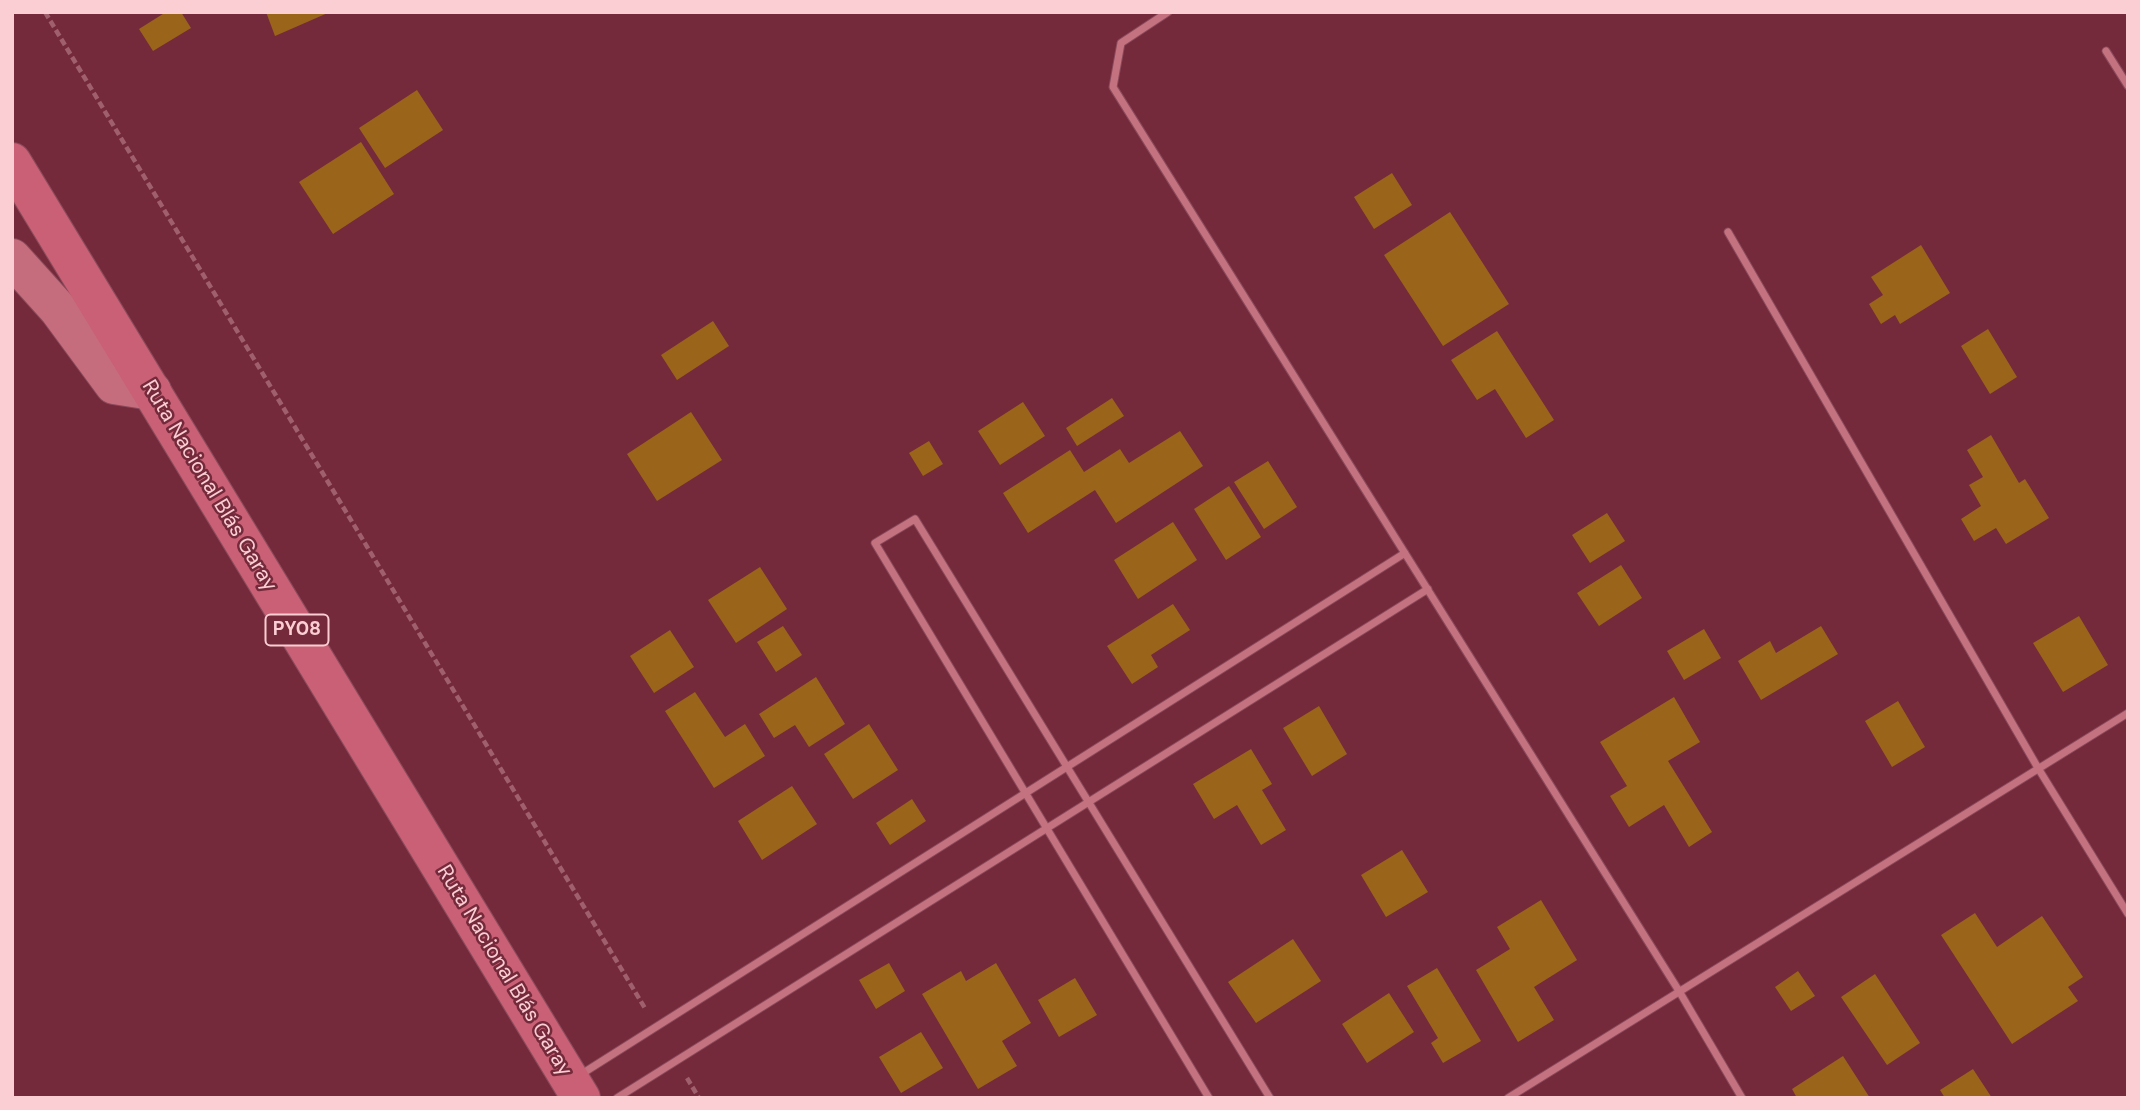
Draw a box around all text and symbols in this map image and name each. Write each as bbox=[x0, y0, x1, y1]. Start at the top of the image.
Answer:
street label: Ruta Nacional Blás Garay bbox=[136, 376, 282, 596]
road number: PY08 bbox=[266, 614, 328, 646]
street label: Ruta Nacional Blás Garay bbox=[431, 861, 577, 1081]

